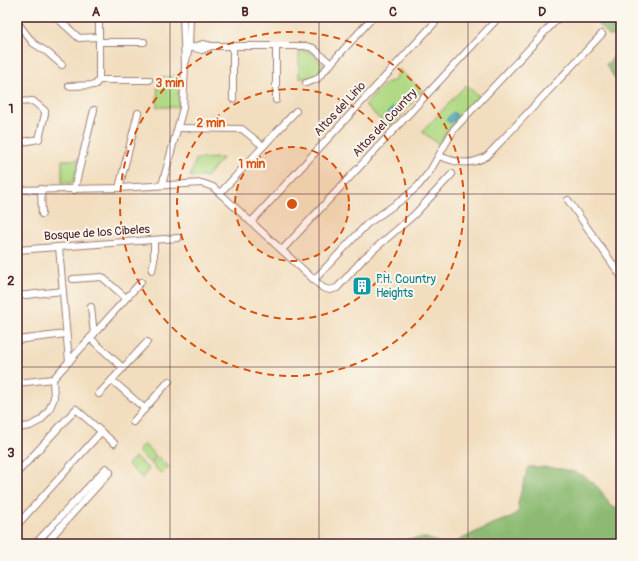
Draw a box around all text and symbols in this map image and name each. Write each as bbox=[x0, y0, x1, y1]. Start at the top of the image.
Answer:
text: A bbox=[92, 4, 101, 20]
text: B bbox=[241, 4, 249, 20]
text: C bbox=[389, 4, 397, 20]
text: D bbox=[538, 4, 546, 20]
text: 3 min bbox=[156, 76, 185, 91]
street label: Altos del Lirio bbox=[311, 78, 369, 139]
street label: Altos del Country bbox=[349, 86, 421, 160]
text: 1 bbox=[8, 101, 14, 117]
text: 2 min bbox=[197, 116, 226, 131]
text: 1 min bbox=[239, 157, 266, 172]
centre of rings bbox=[285, 197, 299, 211]
street label: Bosque de los Cibeles bbox=[44, 222, 151, 244]
place label: P.H. Country Heights bbox=[376, 272, 436, 301]
text: 2 bbox=[7, 273, 15, 289]
building icon: P.H. Country Heights bbox=[351, 275, 373, 297]
text: 3 bbox=[7, 445, 15, 461]

